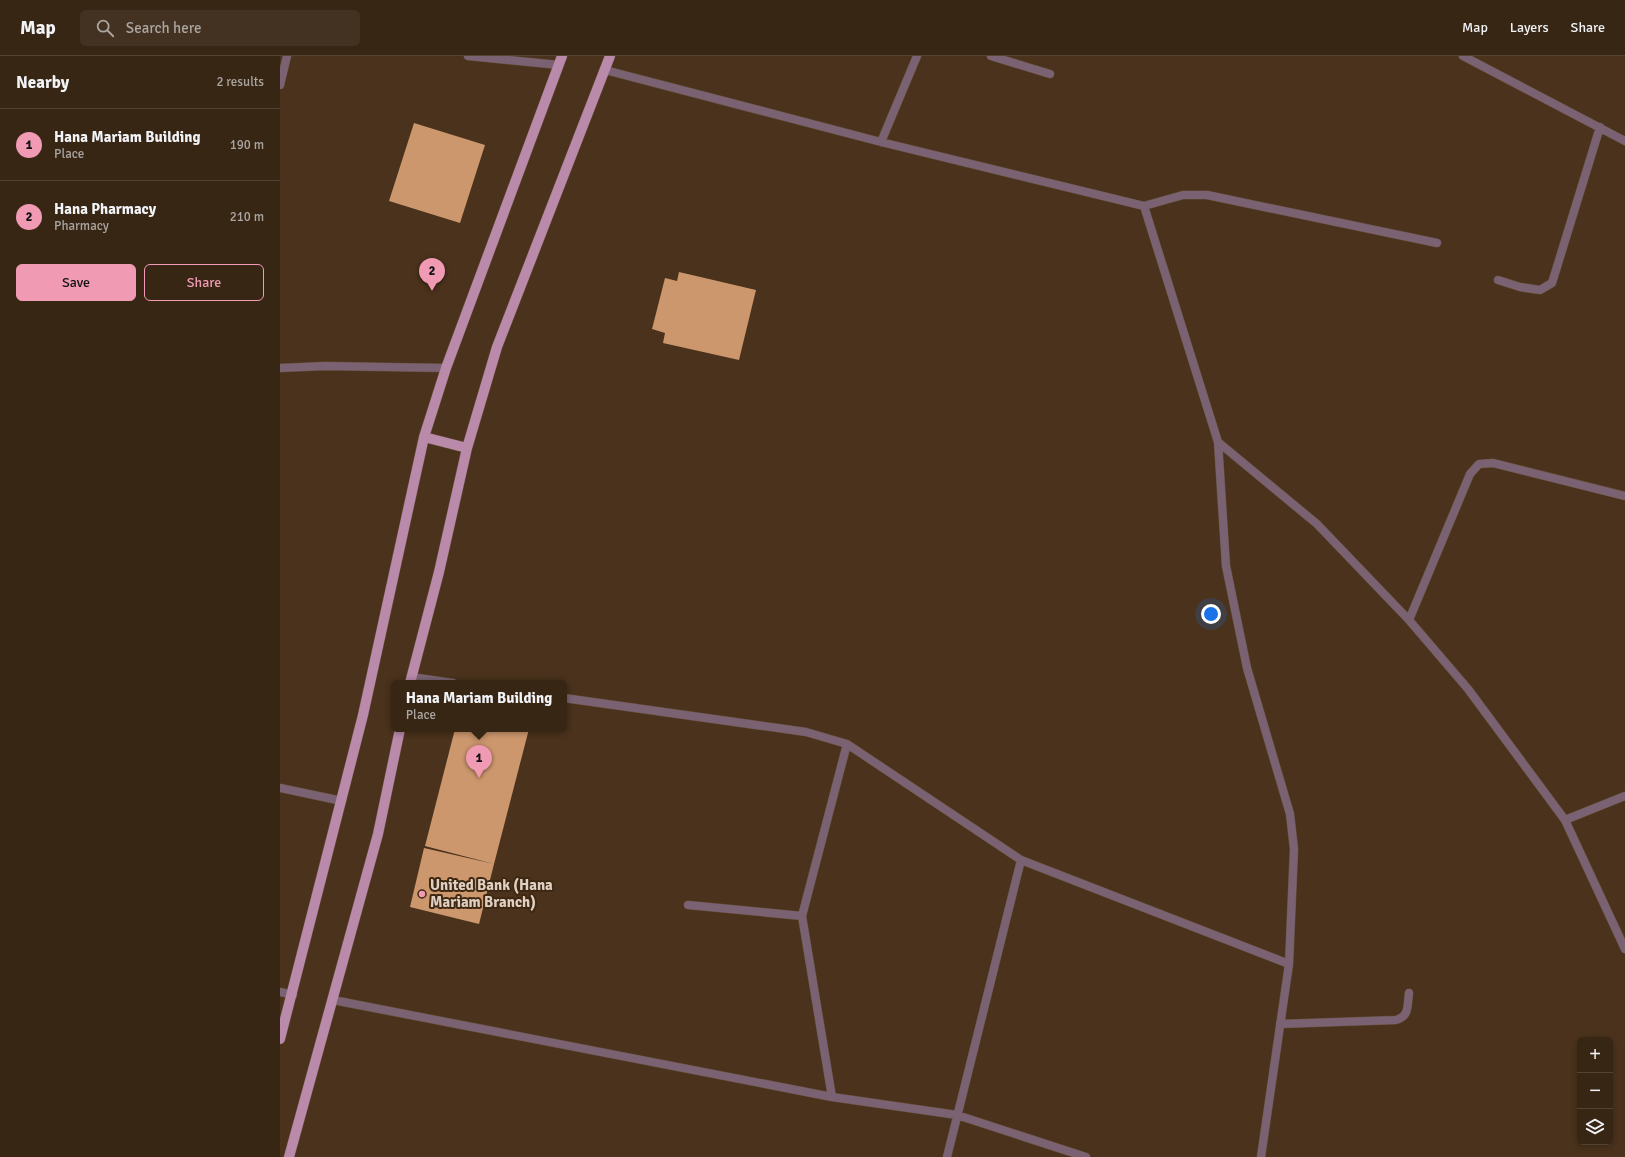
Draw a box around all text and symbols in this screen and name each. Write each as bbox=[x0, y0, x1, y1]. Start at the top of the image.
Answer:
search box bbox=[80, 10, 360, 46]
text: Map bbox=[20, 16, 56, 40]
icon: search bbox=[94, 17, 116, 39]
text: Search here bbox=[126, 19, 201, 37]
text: Map bbox=[1462, 19, 1488, 36]
text: Layers bbox=[1510, 19, 1549, 36]
text: Share bbox=[1571, 19, 1605, 36]
text: Nearby bbox=[16, 72, 69, 93]
text: 2 results bbox=[216, 74, 264, 90]
text: Hana Mariam Building bbox=[54, 128, 201, 146]
text: 1 bbox=[25, 137, 33, 153]
text: 190 m bbox=[230, 137, 264, 153]
text: Place bbox=[54, 146, 84, 162]
text: Hana Pharmacy bbox=[54, 200, 156, 218]
text: 2 bbox=[25, 209, 33, 225]
text: 210 m bbox=[230, 209, 264, 225]
text: Pharmacy bbox=[54, 218, 109, 234]
pin: 2 bbox=[419, 258, 445, 291]
button: Save bbox=[16, 264, 136, 301]
button: Share bbox=[144, 264, 264, 301]
your location bbox=[1201, 604, 1221, 624]
popup bbox=[391, 680, 567, 732]
text: Hana Mariam Building bbox=[406, 689, 552, 707]
text: Place bbox=[406, 707, 436, 723]
pin: 1 bbox=[466, 745, 492, 778]
place label: United Bank (Hana Mariam Branch) bbox=[430, 876, 553, 911]
marker: United Bank (Hana Mariam Branch) bbox=[417, 889, 427, 899]
map controls bbox=[1577, 1037, 1613, 1145]
button: + bbox=[1577, 1037, 1613, 1073]
button: − bbox=[1577, 1073, 1613, 1109]
button: layers bbox=[1577, 1109, 1613, 1145]

